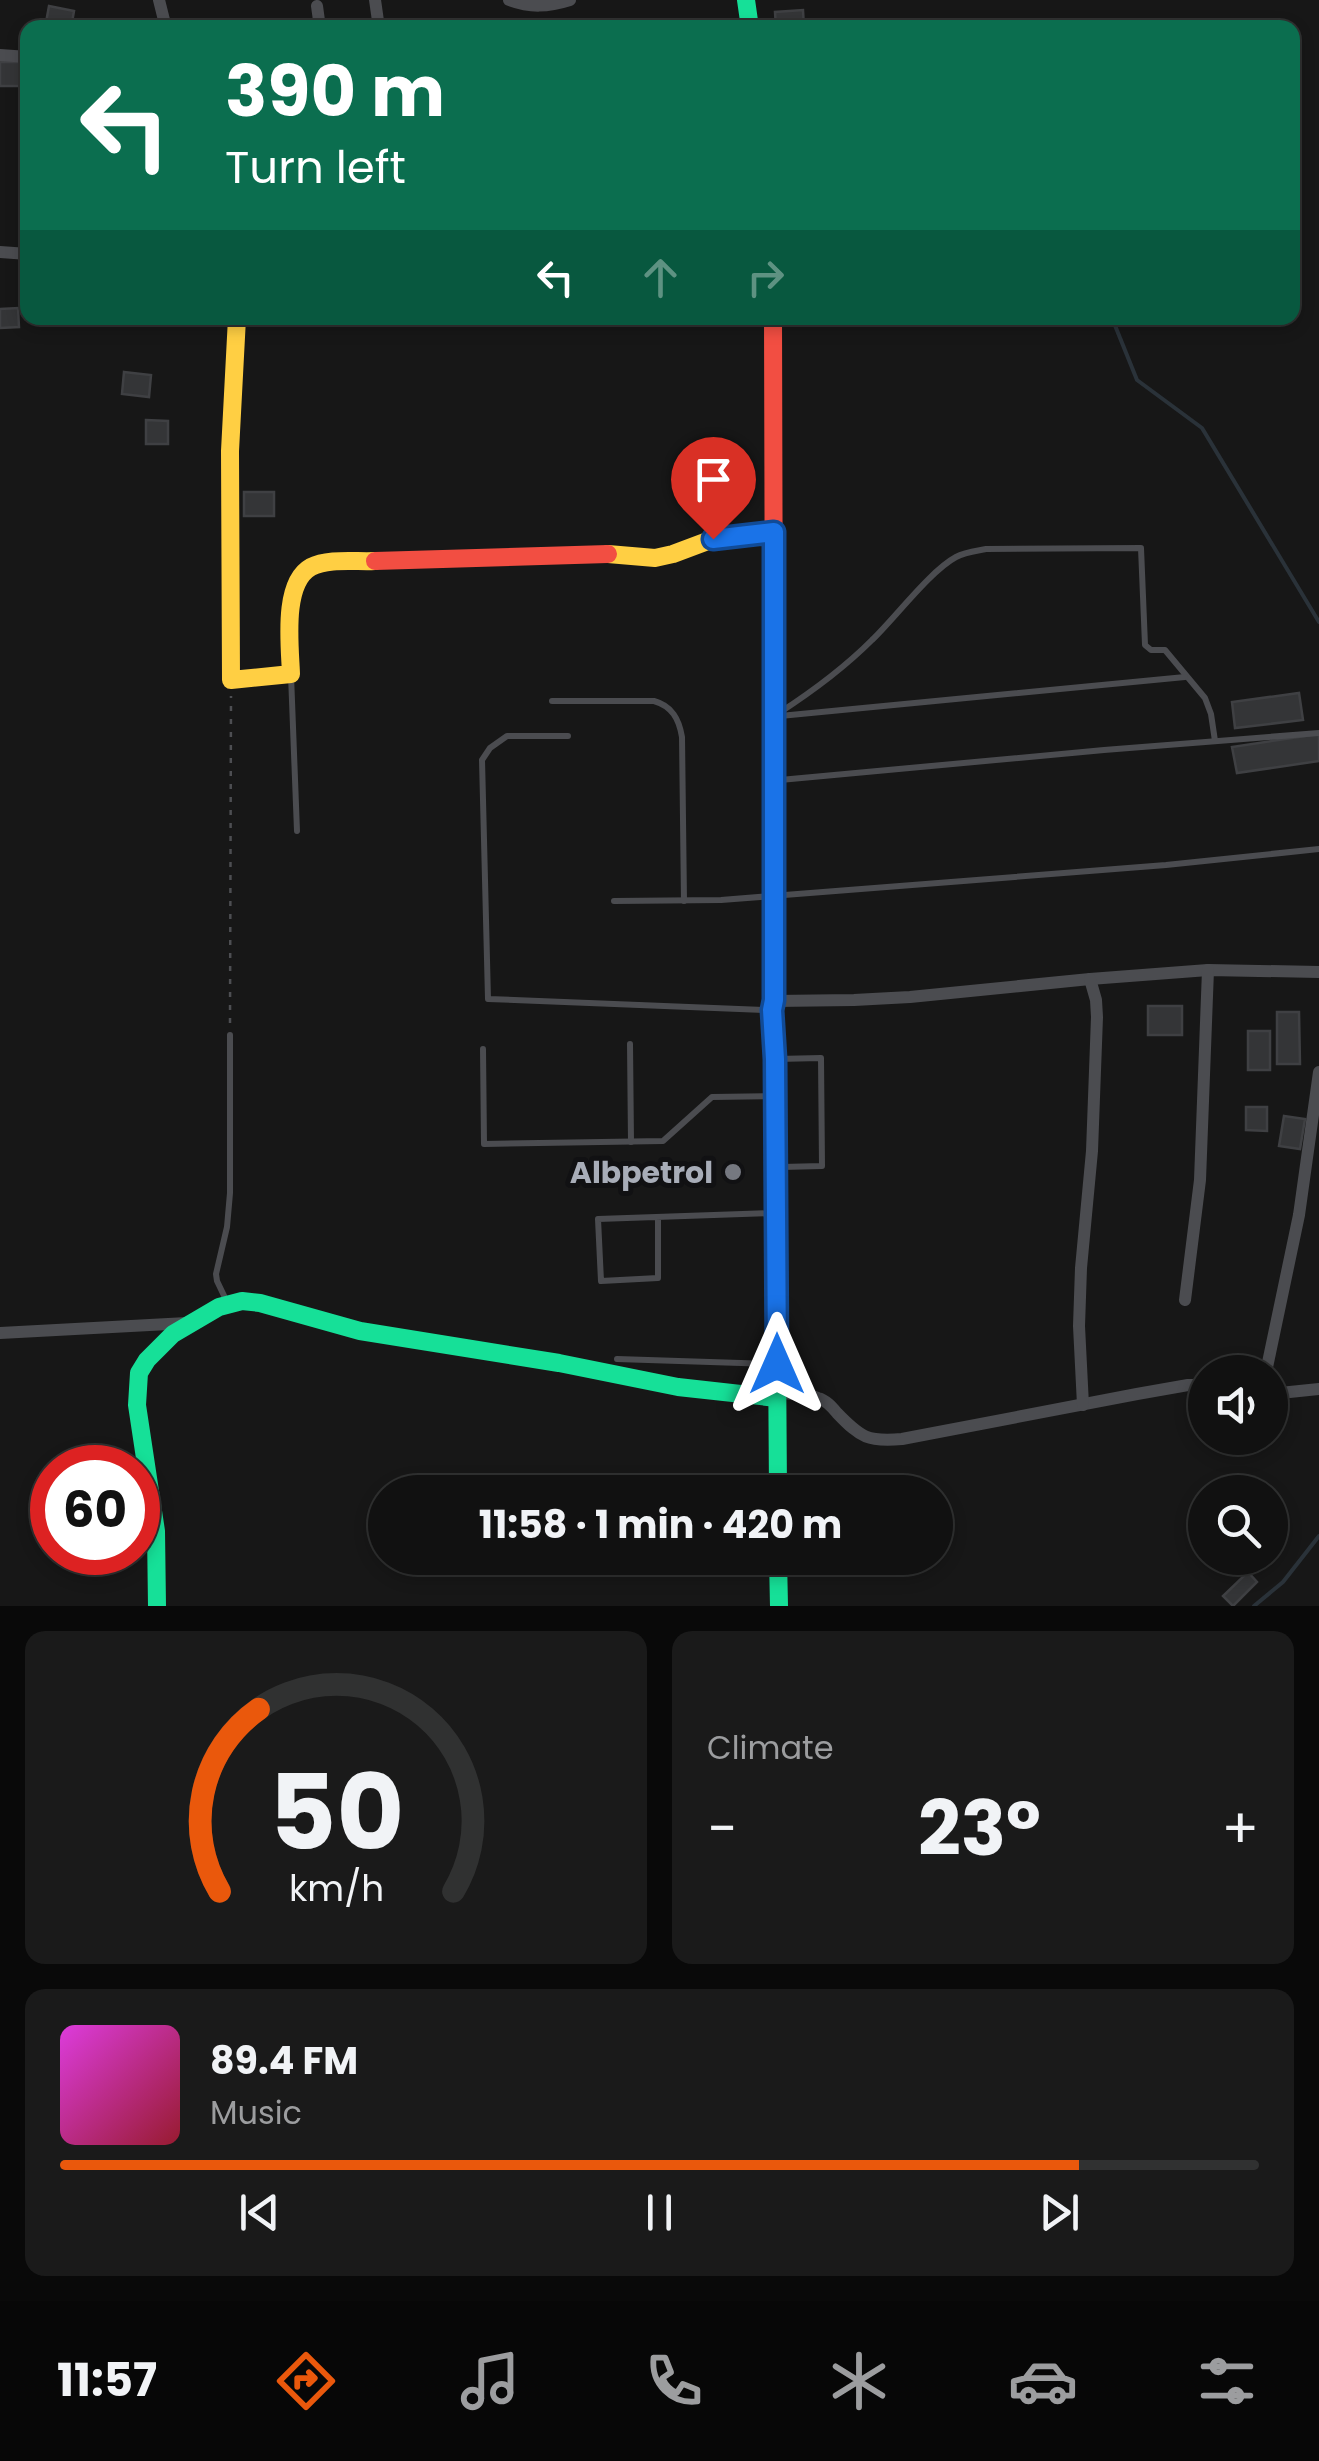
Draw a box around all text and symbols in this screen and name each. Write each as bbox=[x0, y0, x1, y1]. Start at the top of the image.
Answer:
text: 390 m bbox=[225, 42, 445, 141]
icon: left bbox=[60, 60, 190, 190]
text: Turn left bbox=[225, 136, 406, 199]
icon: left bbox=[528, 250, 583, 305]
icon: ahead bbox=[633, 250, 688, 305]
icon: right bbox=[738, 250, 793, 305]
pin bbox=[671, 437, 756, 540]
icon: arrive bbox=[686, 452, 741, 507]
place label: Albpetrol bbox=[570, 1151, 713, 1194]
marker: Albpetrol bbox=[722, 1161, 744, 1183]
position arrow bbox=[725, 1312, 829, 1416]
map controls bbox=[1188, 1355, 1288, 1575]
button: sound bbox=[1188, 1355, 1288, 1455]
speed limit sign: 60 bbox=[30, 1445, 160, 1575]
button: search bbox=[1188, 1475, 1288, 1575]
text: 11:58 · 1 min · 420 m bbox=[479, 1498, 842, 1551]
text: Climate bbox=[707, 1725, 834, 1770]
text: 50 bbox=[268, 1740, 404, 1885]
text: 23° bbox=[918, 1776, 1041, 1881]
text: − bbox=[707, 1790, 737, 1867]
text: + bbox=[1221, 1790, 1259, 1867]
text: km/h bbox=[288, 1863, 384, 1914]
text: 89.4 FM bbox=[210, 2034, 358, 2087]
text: Music bbox=[210, 2090, 302, 2135]
icon: previous bbox=[232, 2185, 287, 2240]
icon: pause bbox=[632, 2185, 687, 2240]
icon: next bbox=[1032, 2185, 1087, 2240]
icon: directions bbox=[271, 2346, 341, 2416]
icon: music bbox=[455, 2346, 525, 2416]
icon: phone bbox=[639, 2346, 709, 2416]
icon: climate bbox=[824, 2346, 894, 2416]
icon: car bbox=[1008, 2346, 1078, 2416]
icon: filters bbox=[1192, 2346, 1262, 2416]
text: 11:57 bbox=[57, 2349, 157, 2412]

